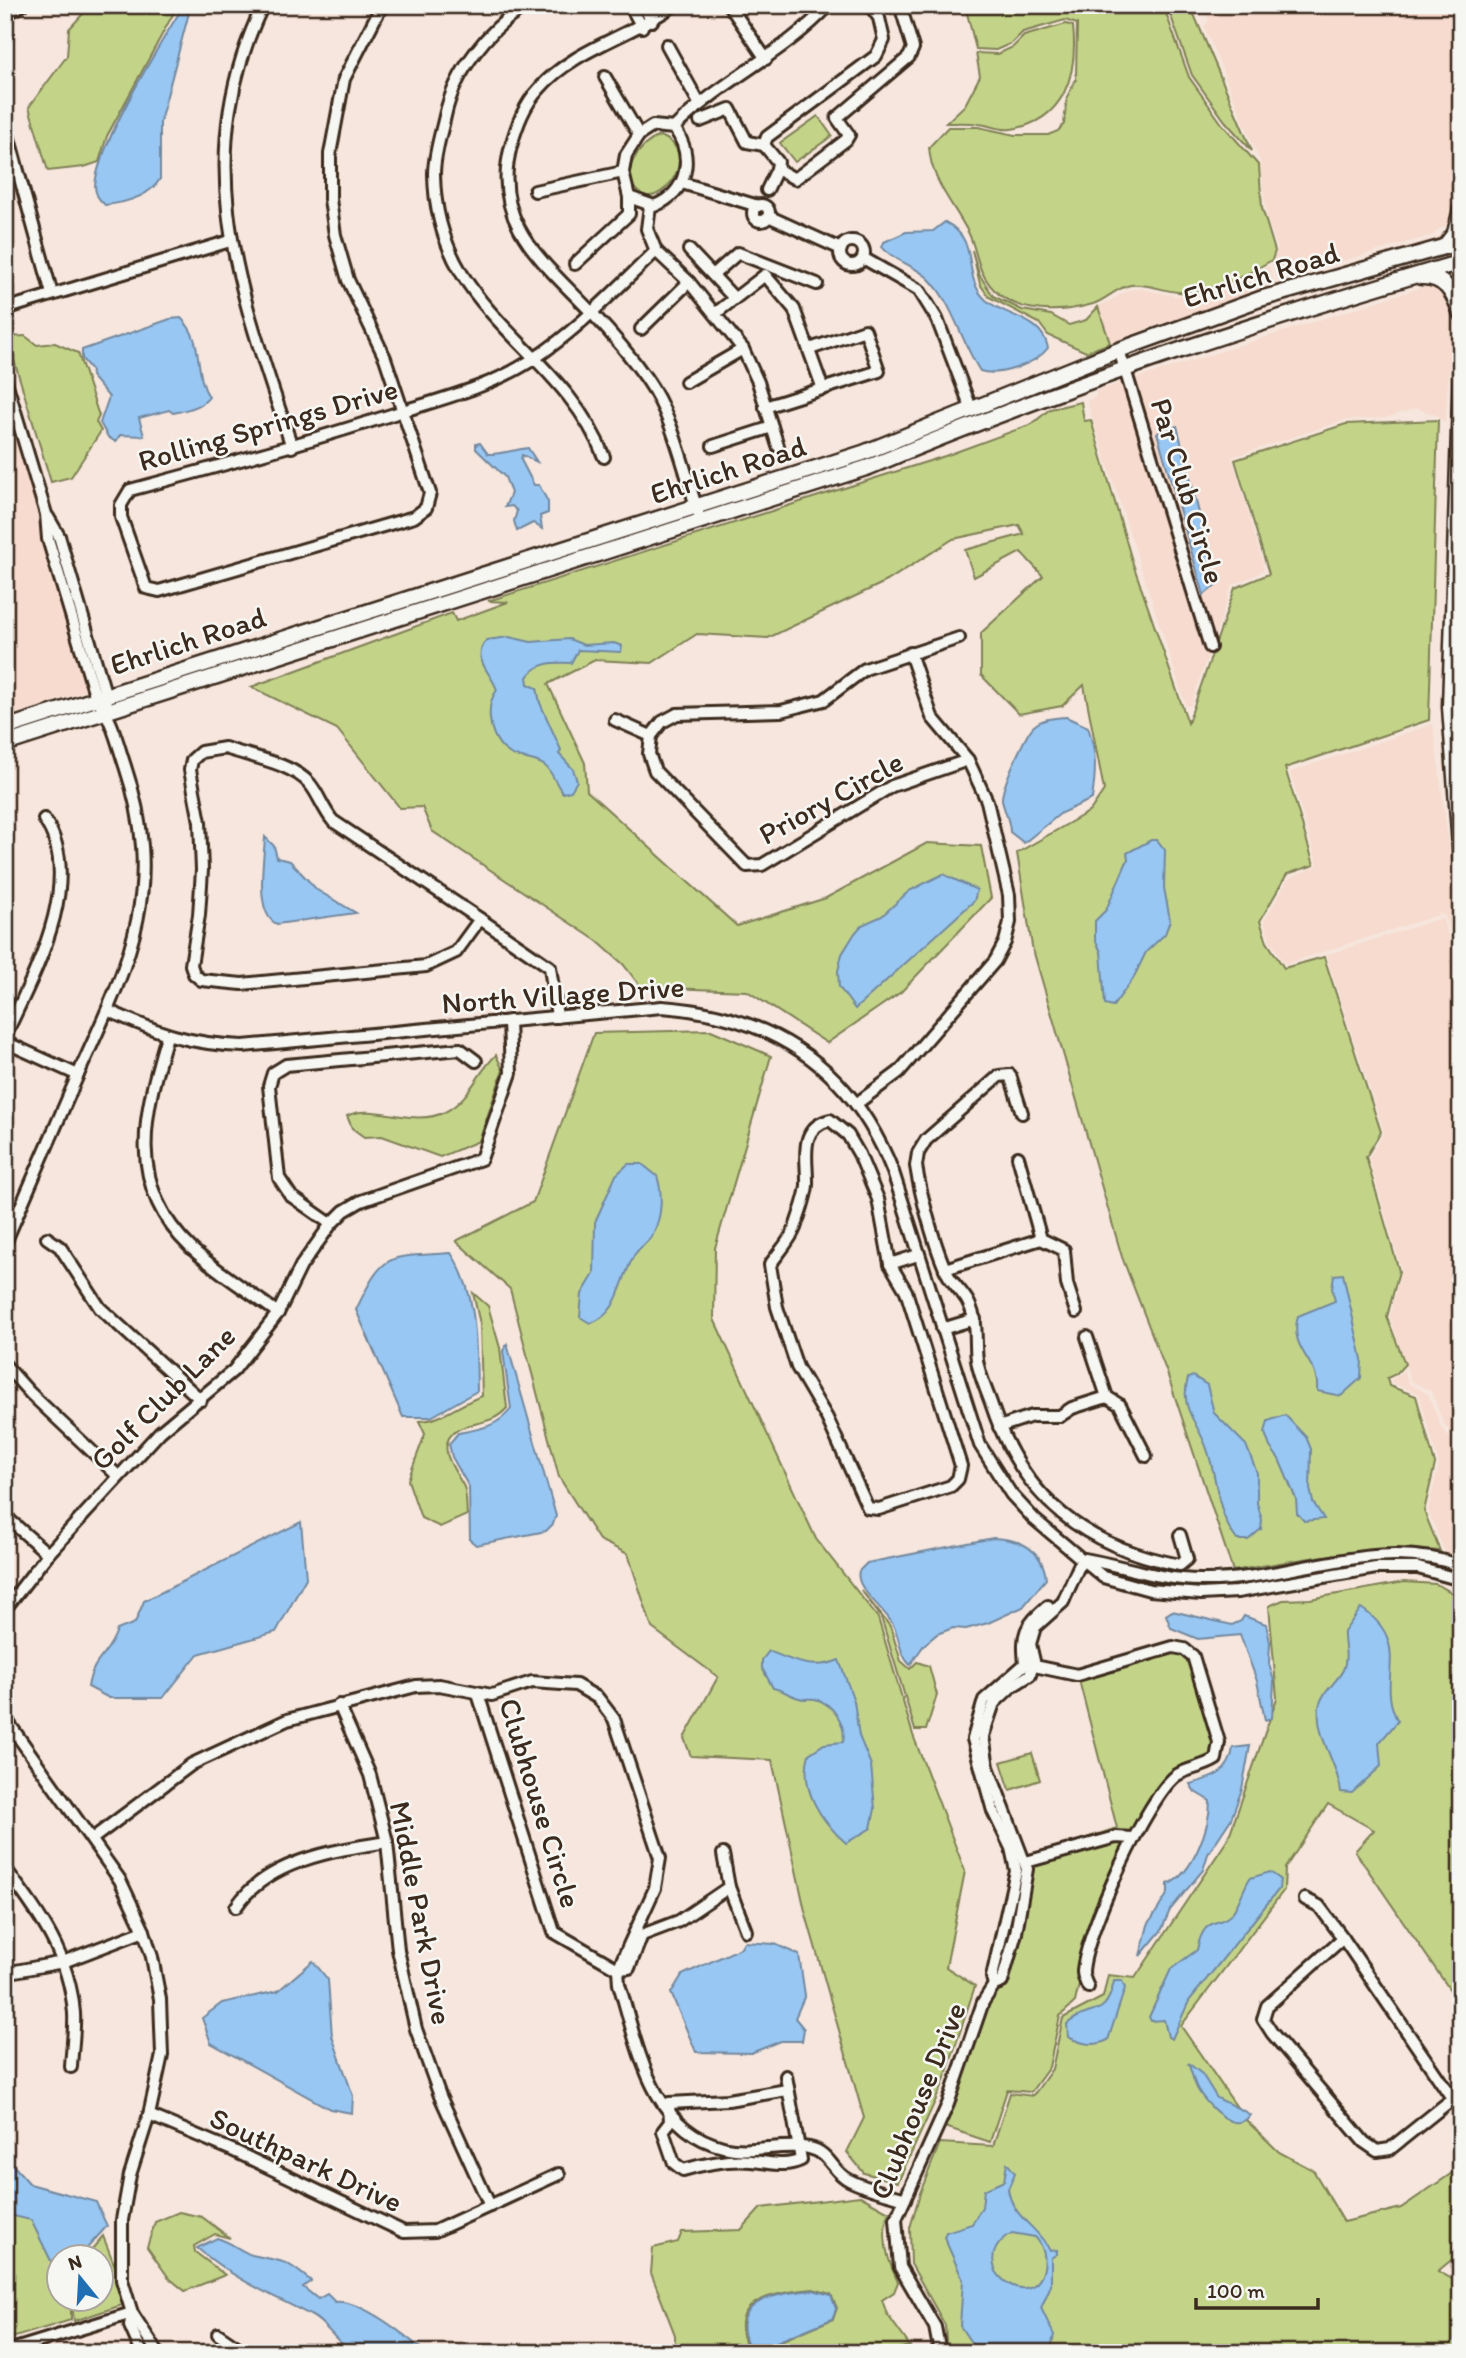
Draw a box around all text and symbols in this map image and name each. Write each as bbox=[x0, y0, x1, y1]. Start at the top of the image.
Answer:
street label: Ehrlich Road bbox=[1178, 233, 1344, 316]
street label: Rolling Springs Drive bbox=[134, 370, 402, 479]
street label: Par Club Circle bbox=[1143, 393, 1234, 588]
street label: Ehrlich Road bbox=[645, 427, 810, 512]
street label: Ehrlich Road bbox=[105, 598, 270, 683]
street label: Priory Circle bbox=[752, 743, 909, 852]
street label: North Village Drive bbox=[440, 968, 686, 1021]
street label: Golf Club Lane bbox=[82, 1317, 243, 1478]
street label: Clubhouse Circle bbox=[491, 1693, 590, 1912]
street label: Middle Park Drive bbox=[382, 1798, 461, 2028]
street label: Clubhouse Drive bbox=[861, 1997, 974, 2205]
street label: Southpark Drive bbox=[204, 2099, 408, 2220]
north arrow bbox=[46, 2242, 116, 2312]
text: N bbox=[65, 2249, 85, 2275]
scale bar bbox=[1196, 2267, 1319, 2311]
text: 100 m bbox=[1207, 2278, 1265, 2303]

